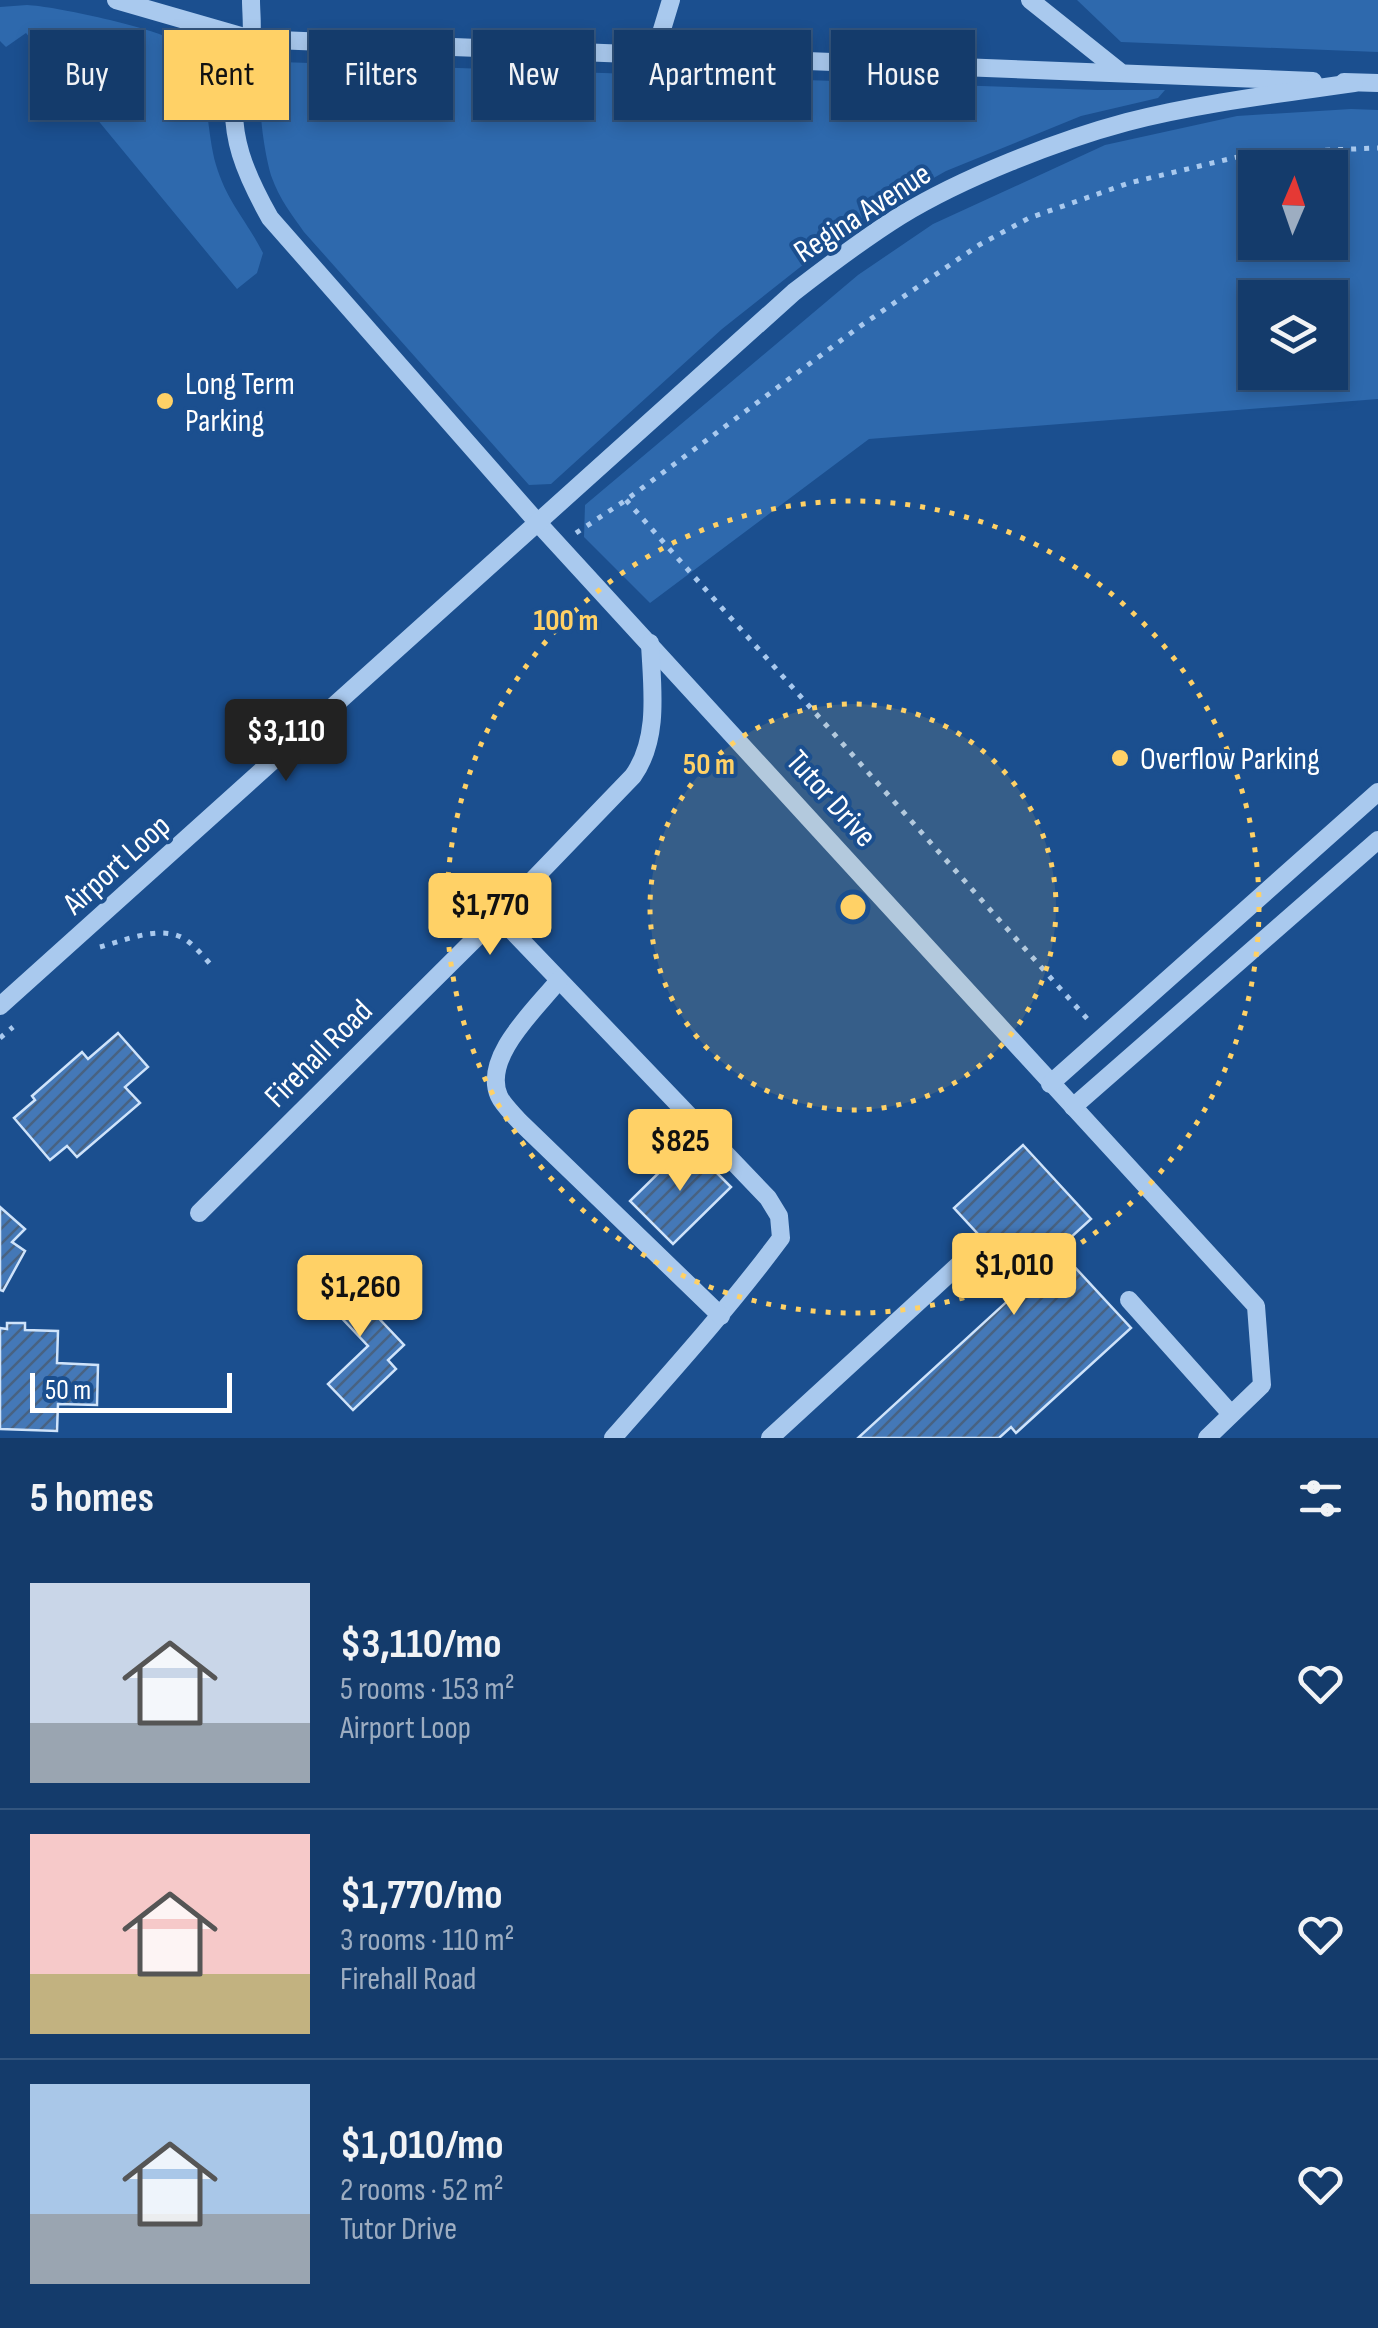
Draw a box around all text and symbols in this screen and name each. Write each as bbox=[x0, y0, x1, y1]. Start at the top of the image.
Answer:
chip: Buy bbox=[30, 30, 144, 120]
chip: Rent bbox=[164, 30, 289, 120]
chip: Filters bbox=[309, 30, 453, 120]
chip: New bbox=[473, 30, 594, 120]
chip: Apartment bbox=[614, 30, 811, 120]
chip: House bbox=[831, 30, 975, 120]
north arrow bbox=[1238, 150, 1348, 260]
map controls bbox=[1238, 150, 1348, 390]
street label: Regina Avenue bbox=[787, 155, 939, 272]
button: layers bbox=[1238, 280, 1348, 390]
place label: Long Term Parking bbox=[185, 365, 295, 441]
marker: Long Term Parking bbox=[154, 390, 176, 412]
text: 100 m bbox=[534, 603, 598, 639]
pin: $3,110 bbox=[205, 699, 367, 784]
text: $3,110 bbox=[247, 712, 325, 751]
place label: Overflow Parking bbox=[1140, 740, 1320, 779]
street label: Tutor Drive bbox=[777, 742, 885, 856]
text: 50 m bbox=[683, 747, 735, 783]
marker: Overflow Parking bbox=[1109, 747, 1131, 769]
street label: Airport Loop bbox=[55, 807, 179, 924]
pin: $1,770 bbox=[409, 873, 571, 958]
text: $1,770 bbox=[450, 886, 530, 925]
centre of rings bbox=[835, 889, 871, 925]
street label: Firehall Road bbox=[257, 992, 381, 1116]
pin: $825 bbox=[621, 1109, 739, 1194]
text: $825 bbox=[650, 1122, 710, 1161]
pin: $1,010 bbox=[933, 1233, 1095, 1318]
text: $1,010 bbox=[974, 1246, 1054, 1285]
pin: $1,260 bbox=[279, 1255, 441, 1340]
text: $1,260 bbox=[319, 1268, 401, 1307]
scale bar bbox=[30, 1368, 232, 1412]
text: 50 m bbox=[45, 1374, 91, 1407]
icon: filters bbox=[1293, 1471, 1348, 1526]
text: 5 homes bbox=[30, 1473, 154, 1524]
text: $3,110/mo bbox=[340, 1619, 502, 1670]
icon: home bbox=[110, 1623, 230, 1743]
icon: heart bbox=[1293, 1656, 1348, 1711]
text: 5 rooms · 153 m² bbox=[340, 1670, 515, 1709]
text: Airport Loop bbox=[340, 1709, 471, 1748]
text: $1,770/mo bbox=[340, 1870, 503, 1921]
icon: home bbox=[110, 1874, 230, 1994]
icon: heart bbox=[1293, 1907, 1348, 1962]
text: 3 rooms · 110 m² bbox=[340, 1921, 515, 1960]
text: Firehall Road bbox=[340, 1960, 476, 1999]
text: $1,010/mo bbox=[340, 2120, 504, 2171]
icon: home bbox=[110, 2124, 230, 2244]
icon: heart bbox=[1293, 2157, 1348, 2212]
text: 2 rooms · 52 m² bbox=[340, 2171, 504, 2210]
text: Tutor Drive bbox=[340, 2210, 457, 2249]

